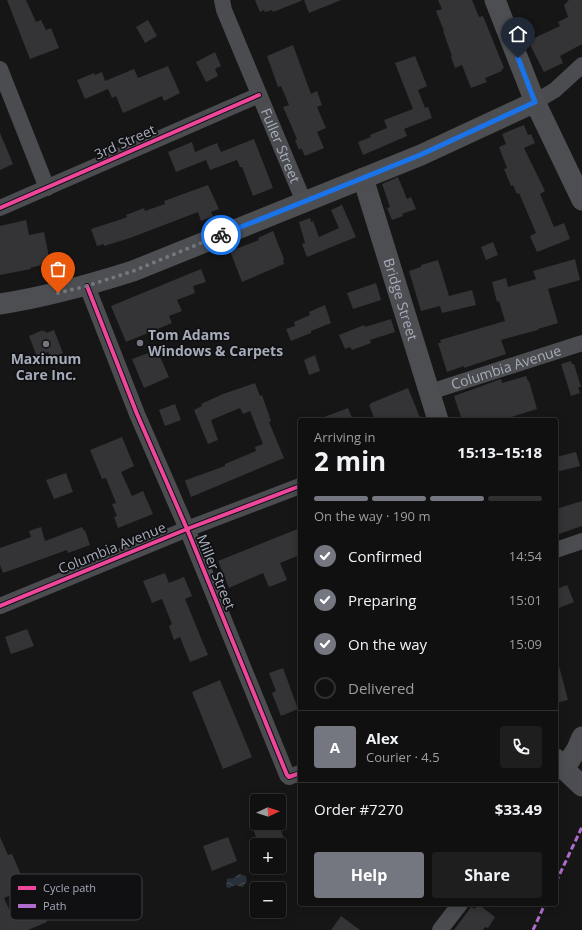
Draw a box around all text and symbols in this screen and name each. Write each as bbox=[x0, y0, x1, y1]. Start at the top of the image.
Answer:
pin bbox=[501, 17, 535, 58]
icon: home bbox=[507, 23, 529, 45]
street label: Fuller Street bbox=[257, 105, 305, 186]
street label: 3rd Street bbox=[91, 120, 158, 163]
courier bbox=[201, 215, 241, 255]
icon: bike bbox=[210, 224, 232, 246]
pin bbox=[41, 252, 75, 293]
street label: Bridge Street bbox=[379, 256, 423, 343]
icon: bag bbox=[47, 258, 69, 280]
place label: Tom Adams Windows & Carpets bbox=[148, 325, 283, 360]
marker: Tom Adams Windows & Carpets bbox=[135, 338, 145, 348]
marker: Maximum Care Inc. bbox=[41, 339, 51, 349]
street label: Columbia Avenue bbox=[448, 340, 564, 394]
place label: Maximum Care Inc. bbox=[11, 349, 81, 384]
text: Arriving in bbox=[314, 428, 376, 446]
text: 15:13–15:18 bbox=[457, 442, 542, 462]
text: 2 min bbox=[314, 443, 386, 479]
text: On the way · 190 m bbox=[314, 507, 430, 525]
street label: Columbia Avenue bbox=[55, 517, 169, 578]
street label: Miller Street bbox=[193, 531, 240, 612]
icon: check bbox=[314, 545, 336, 567]
text: Confirmed bbox=[348, 546, 422, 566]
text: 14:54 bbox=[509, 547, 542, 565]
icon: check bbox=[314, 589, 336, 611]
text: Preparing bbox=[348, 590, 416, 610]
text: 15:01 bbox=[509, 591, 542, 609]
icon: check bbox=[314, 633, 336, 655]
text: On the way bbox=[348, 634, 427, 654]
text: 15:09 bbox=[509, 635, 542, 653]
text: Delivered bbox=[348, 678, 415, 698]
button: phone bbox=[500, 726, 542, 768]
text: Alex bbox=[366, 728, 398, 748]
text: A bbox=[330, 737, 340, 757]
text: Courier · 4.5 bbox=[366, 748, 440, 766]
north arrow bbox=[250, 794, 286, 830]
map controls bbox=[250, 794, 286, 918]
text: Order #7270 bbox=[314, 799, 403, 819]
text: $33.49 bbox=[495, 799, 542, 819]
button: + bbox=[250, 838, 286, 874]
button: Help bbox=[314, 852, 424, 898]
button: Share bbox=[432, 852, 542, 898]
legend bbox=[10, 874, 142, 920]
text: Cycle path bbox=[43, 880, 96, 895]
button: − bbox=[250, 882, 286, 918]
text: Path bbox=[43, 898, 66, 913]

